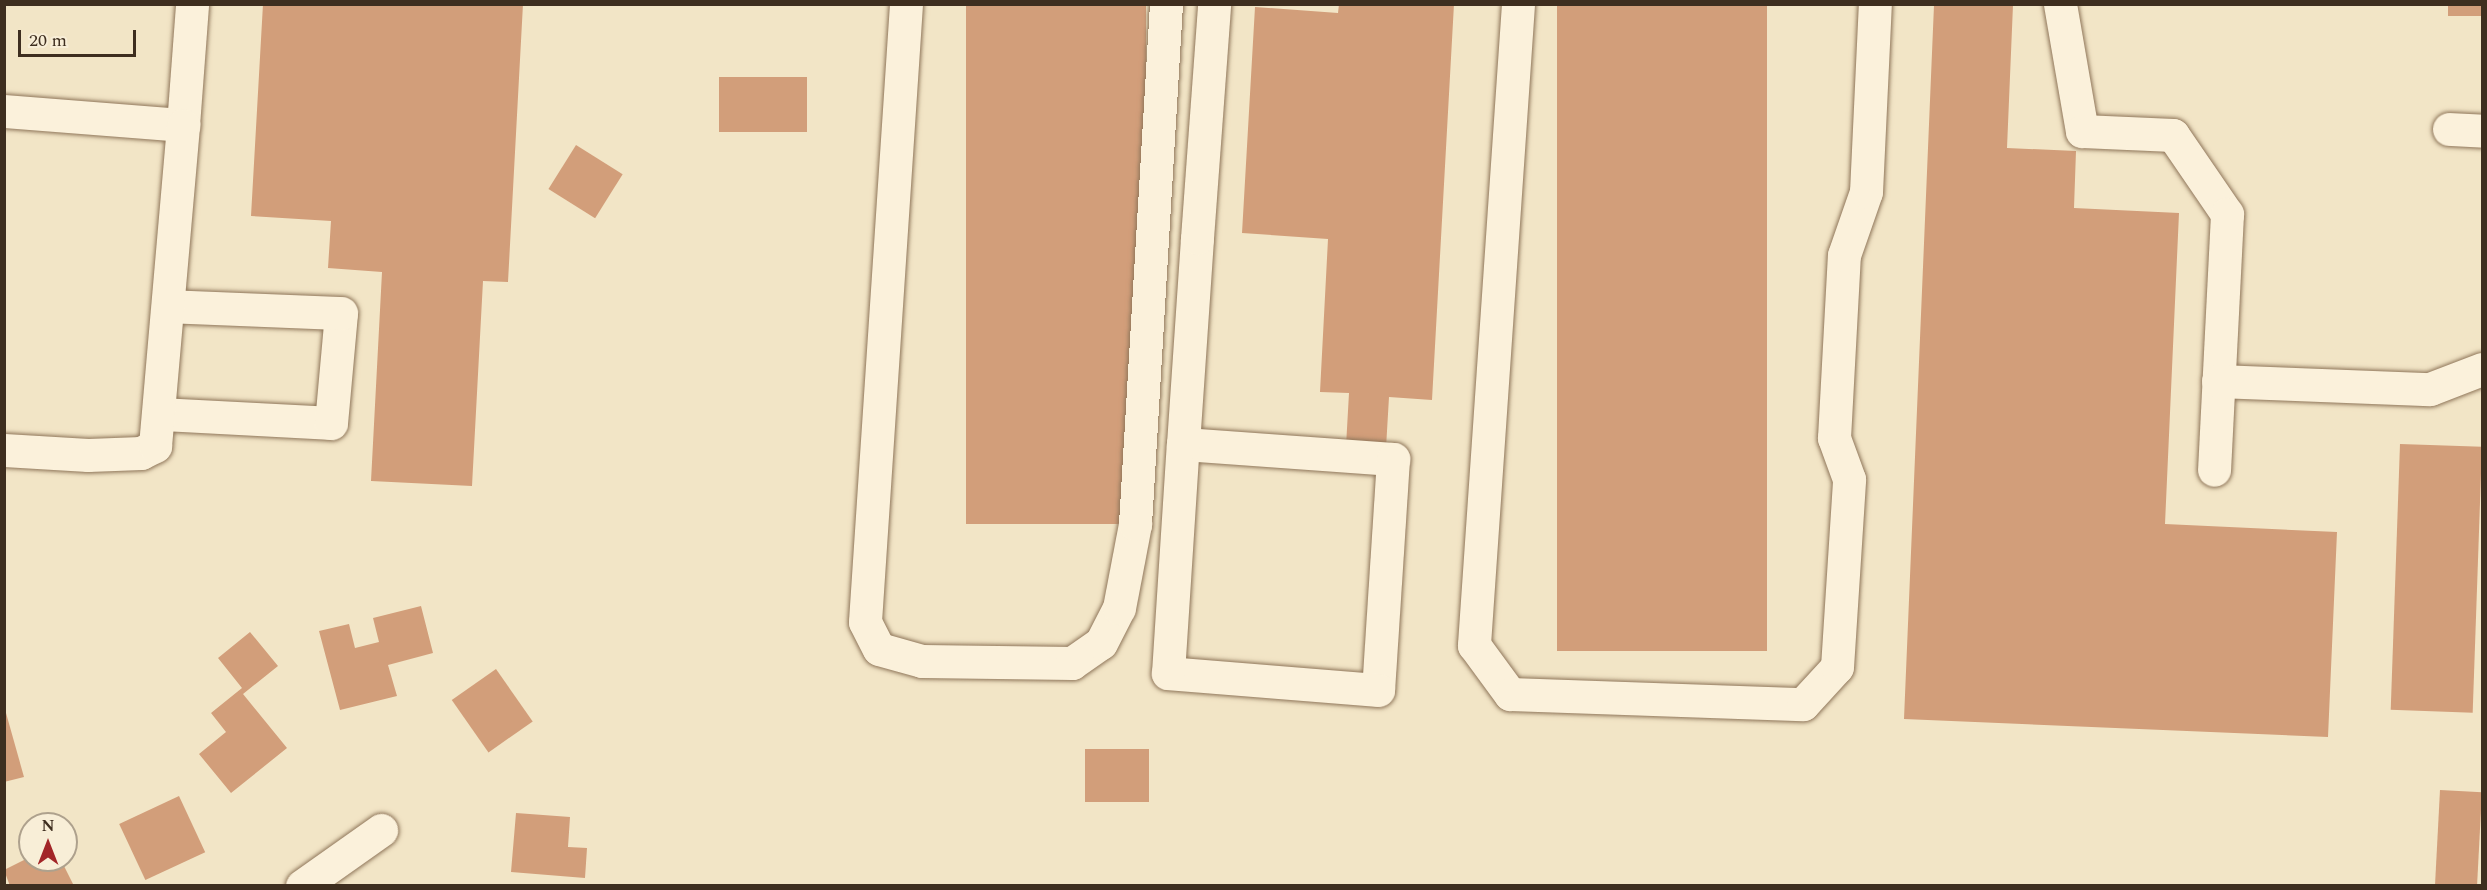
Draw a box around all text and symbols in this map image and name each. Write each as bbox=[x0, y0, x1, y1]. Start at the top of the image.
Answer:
scale bar bbox=[21, 18, 140, 56]
text: 20 m bbox=[29, 27, 67, 54]
north arrow bbox=[18, 812, 78, 872]
text: N bbox=[41, 814, 55, 838]

